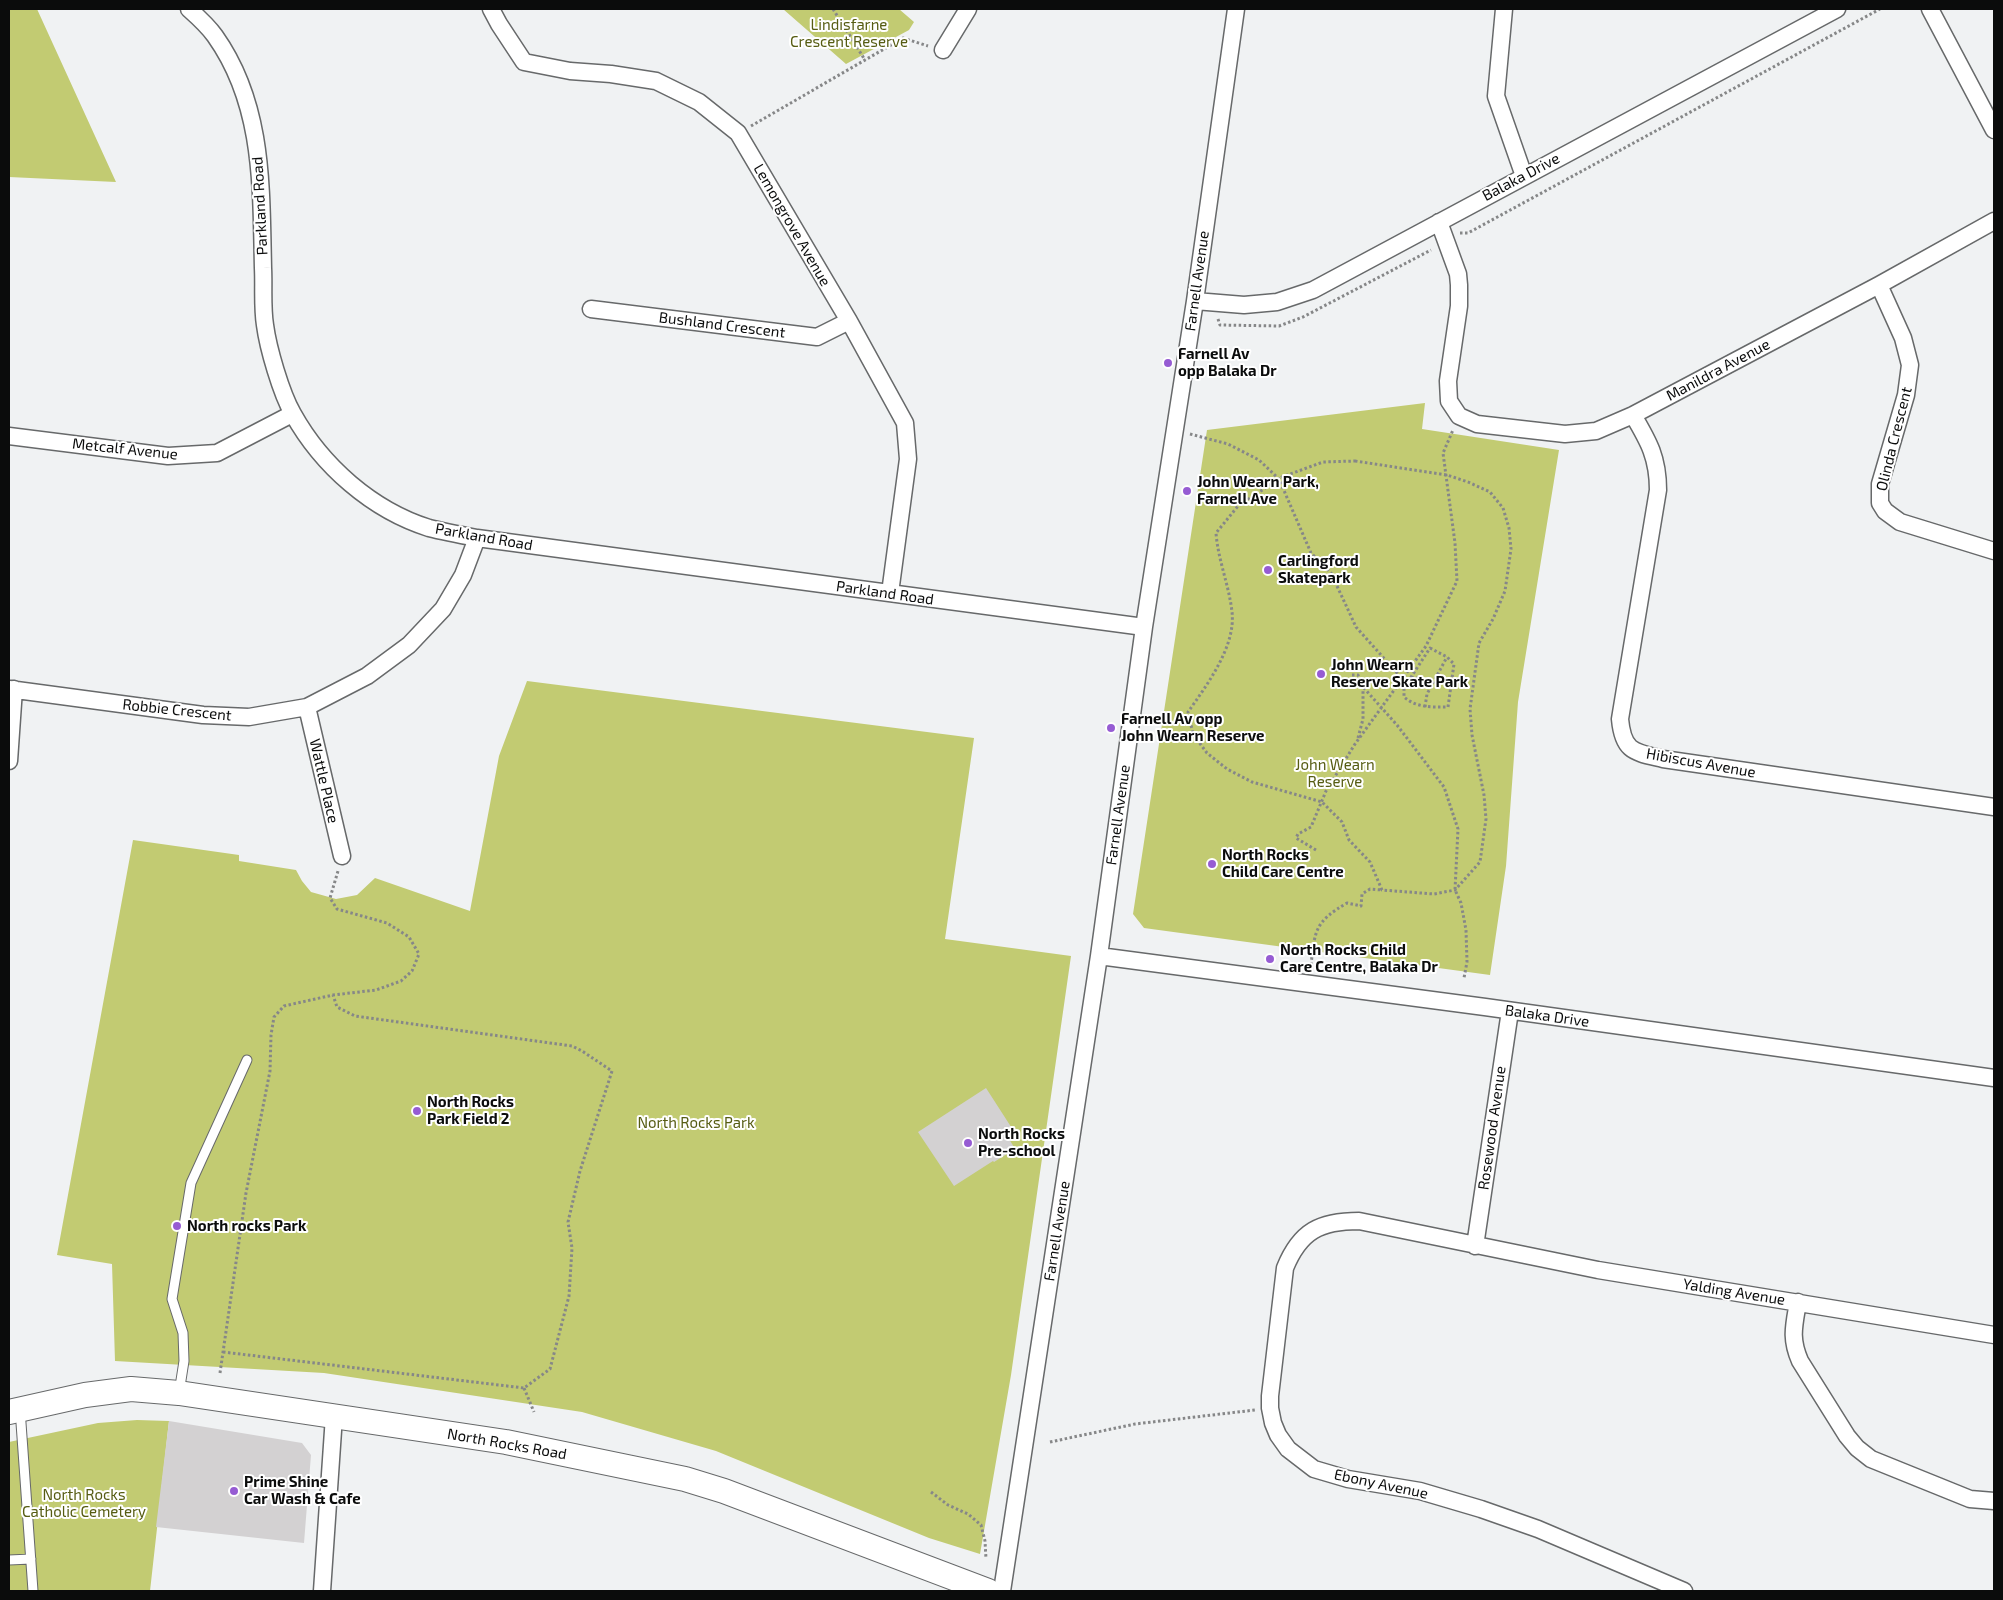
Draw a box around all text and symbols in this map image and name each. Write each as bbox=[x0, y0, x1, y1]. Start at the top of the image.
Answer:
park label: Lindisfarne Crescent Reserve bbox=[790, 16, 908, 51]
street label: Balaka Drive bbox=[1479, 149, 1563, 205]
street label: Parkland Road bbox=[248, 156, 272, 256]
street label: Lemongrove Avenue bbox=[750, 161, 834, 289]
street label: Farnell Avenue bbox=[1181, 230, 1213, 332]
street label: Bushland Crescent bbox=[658, 308, 786, 342]
street label: Manildra Avenue bbox=[1663, 335, 1773, 405]
place label: Farnell Av opp Balaka Dr bbox=[1178, 345, 1277, 380]
marker: Farnell Av opp Balaka Dr bbox=[1162, 357, 1174, 369]
street label: Olinda Crescent bbox=[1872, 385, 1916, 493]
street label: Metcalf Avenue bbox=[71, 434, 179, 464]
place label: John Wearn Park, Farnell Ave bbox=[1197, 473, 1319, 508]
marker: John Wearn Park, Farnell Ave bbox=[1181, 485, 1193, 497]
street label: Parkland Road bbox=[434, 520, 534, 554]
place label: Carlingford Skatepark bbox=[1278, 552, 1359, 587]
marker: Carlingford Skatepark bbox=[1262, 564, 1274, 576]
street label: Parkland Road bbox=[835, 577, 935, 609]
place label: John Wearn Reserve Skate Park bbox=[1331, 656, 1468, 691]
marker: John Wearn Reserve Skate Park bbox=[1315, 668, 1327, 680]
street label: Robbie Crescent bbox=[122, 695, 232, 725]
place label: Farnell Av opp John Wearn Reserve bbox=[1121, 710, 1264, 745]
marker: Farnell Av opp John Wearn Reserve bbox=[1105, 722, 1117, 734]
street label: Wattle Place bbox=[306, 737, 342, 825]
street label: Hibiscus Avenue bbox=[1645, 745, 1757, 781]
park label: John Wearn Reserve bbox=[1295, 756, 1375, 791]
street label: Farnell Avenue bbox=[1102, 764, 1134, 866]
place label: North Rocks Child Care Centre bbox=[1222, 846, 1344, 881]
marker: North Rocks Child Care Centre bbox=[1206, 858, 1218, 870]
place label: North Rocks Child Care Centre, Balaka Dr bbox=[1280, 941, 1438, 976]
marker: North Rocks Child Care Centre, Balaka Dr bbox=[1264, 953, 1276, 965]
street label: Balaka Drive bbox=[1504, 1001, 1590, 1031]
street label: Rosewood Avenue bbox=[1474, 1065, 1510, 1191]
place label: North Rocks Park Field 2 bbox=[427, 1093, 514, 1128]
marker: North Rocks Park Field 2 bbox=[411, 1105, 423, 1117]
park label: North Rocks Park bbox=[637, 1114, 755, 1132]
place label: North Rocks Pre-school bbox=[978, 1125, 1065, 1160]
marker: North Rocks Pre-school bbox=[962, 1137, 974, 1149]
street label: Farnell Avenue bbox=[1040, 1180, 1074, 1282]
place label: North rocks Park bbox=[187, 1217, 306, 1235]
marker: North rocks Park bbox=[171, 1220, 183, 1232]
street label: Yalding Avenue bbox=[1682, 1275, 1786, 1309]
street label: North Rocks Road bbox=[446, 1425, 568, 1463]
street label: Ebony Avenue bbox=[1332, 1465, 1430, 1503]
place label: Prime Shine Car Wash & Cafe bbox=[244, 1473, 361, 1508]
marker: Prime Shine Car Wash & Cafe bbox=[228, 1485, 240, 1497]
park label: North Rocks Catholic Cemetery bbox=[22, 1486, 146, 1521]

